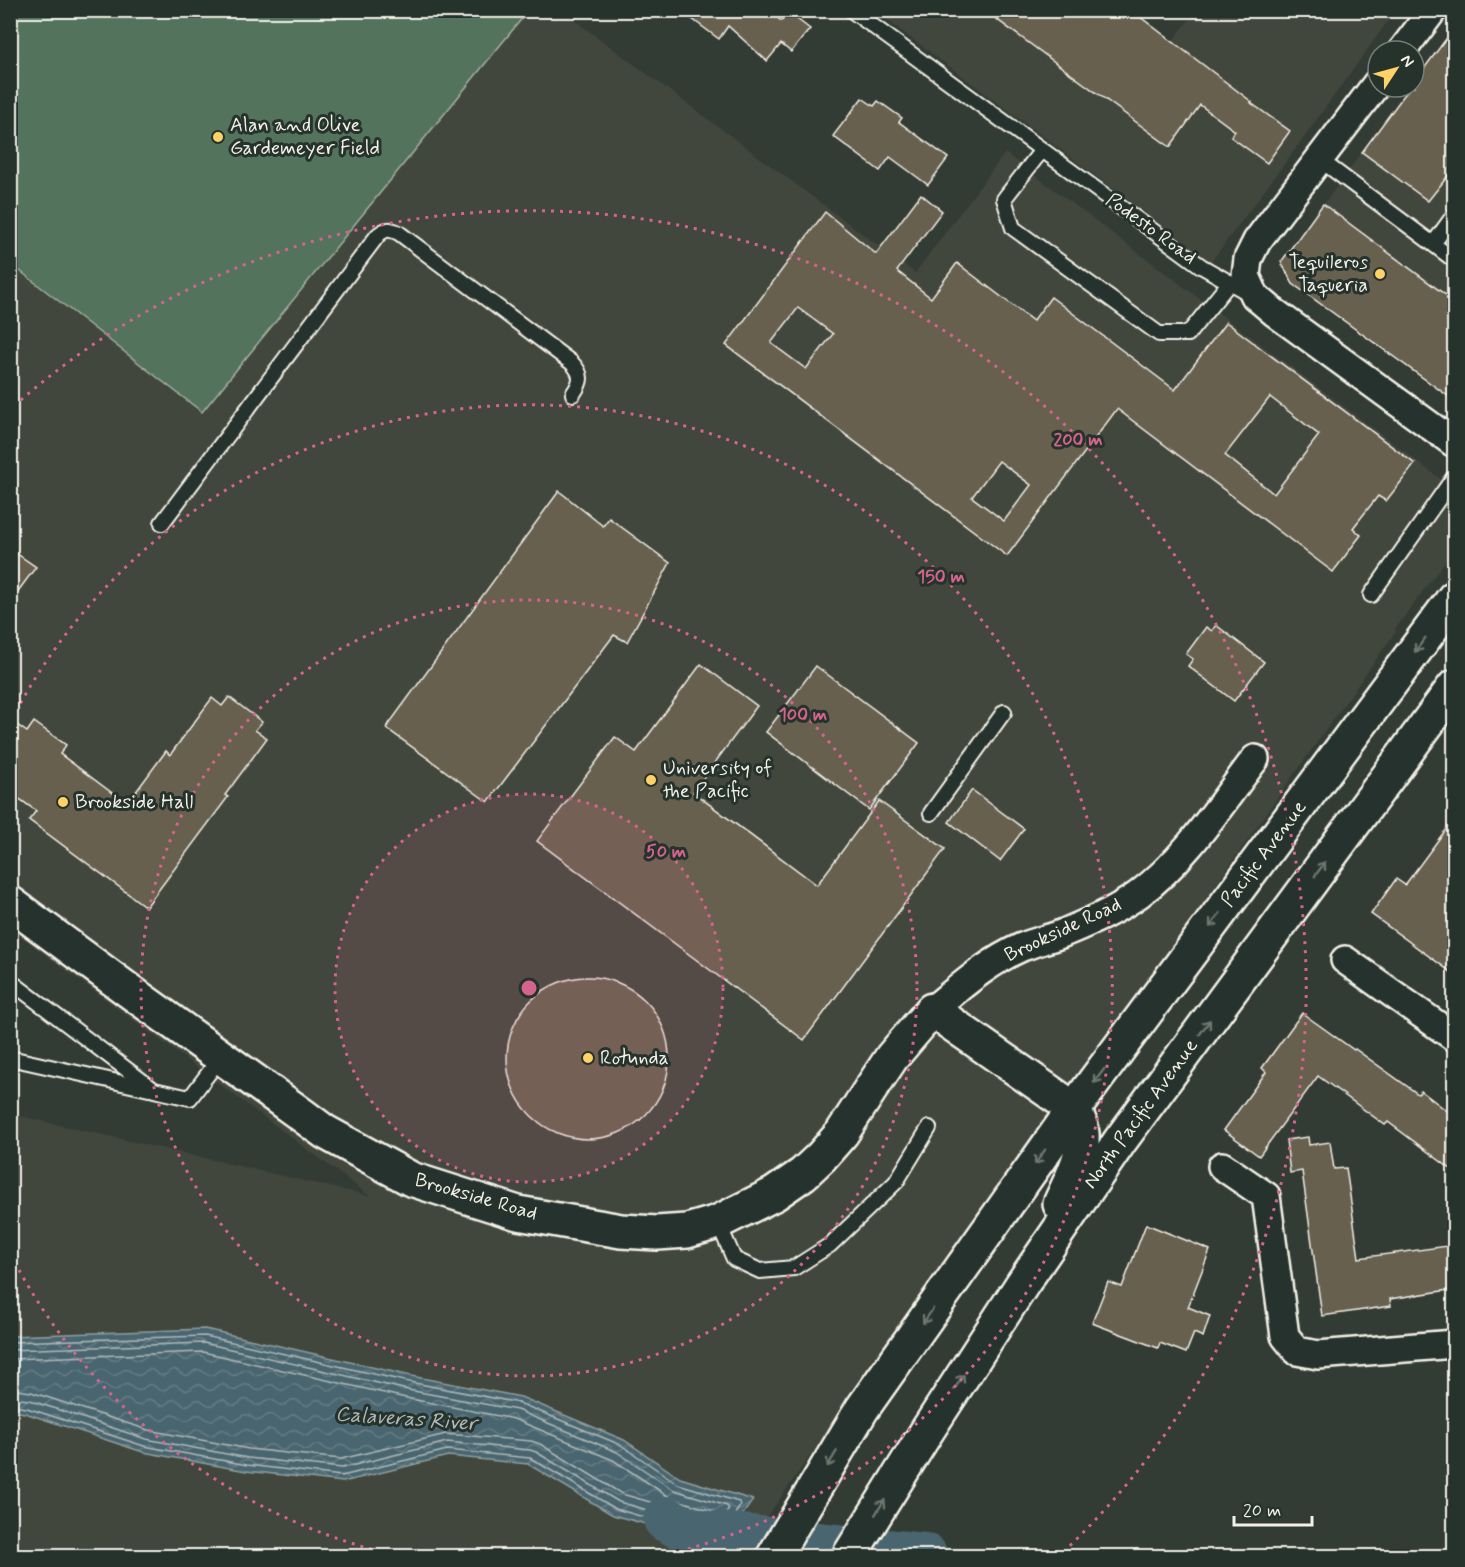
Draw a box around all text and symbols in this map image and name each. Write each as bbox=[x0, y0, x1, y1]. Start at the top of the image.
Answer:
north arrow bbox=[1366, 39, 1426, 99]
text: N bbox=[1395, 51, 1419, 72]
place label: Alan and Olive Gardemeyer Field bbox=[230, 112, 380, 162]
marker: Alan and Olive Gardemeyer Field bbox=[211, 130, 225, 144]
street label: Podesto Road bbox=[1100, 187, 1202, 271]
place label: Tequileros Taqueria bbox=[1289, 249, 1368, 299]
marker: Tequileros Taqueria bbox=[1373, 267, 1387, 281]
text: 200 m bbox=[1053, 428, 1103, 452]
text: 150 m bbox=[917, 565, 965, 589]
one-way arrow bbox=[1413, 637, 1426, 653]
text: 100 m bbox=[779, 703, 827, 727]
place label: University of the Pacific bbox=[663, 755, 772, 805]
marker: University of the Pacific bbox=[644, 773, 658, 787]
place label: Brookside Hall bbox=[75, 789, 193, 816]
marker: Brookside Hall bbox=[56, 795, 70, 809]
street label: Pacific Avenue bbox=[1215, 795, 1313, 913]
text: 50 m bbox=[646, 840, 686, 864]
one-way arrow bbox=[1314, 862, 1326, 878]
street label: Brookside Road bbox=[1000, 891, 1126, 969]
one-way arrow bbox=[1209, 911, 1222, 927]
centre of rings bbox=[519, 978, 539, 998]
one-way arrow bbox=[1199, 1019, 1211, 1035]
street label: North Pacific Avenue bbox=[1077, 1034, 1205, 1194]
place label: Rotunda bbox=[600, 1045, 669, 1072]
marker: Rotunda bbox=[581, 1051, 595, 1065]
one-way arrow bbox=[1093, 1068, 1106, 1084]
one-way arrow bbox=[1034, 1148, 1046, 1165]
street label: Brookside Road bbox=[412, 1167, 540, 1227]
one-way arrow bbox=[922, 1308, 934, 1324]
one-way arrow bbox=[953, 1374, 965, 1391]
water label: Calaveras River bbox=[334, 1400, 481, 1438]
one-way arrow bbox=[826, 1450, 838, 1467]
scale bar bbox=[1234, 1489, 1312, 1527]
one-way arrow bbox=[875, 1499, 887, 1516]
text: 20 m bbox=[1243, 1499, 1281, 1523]

